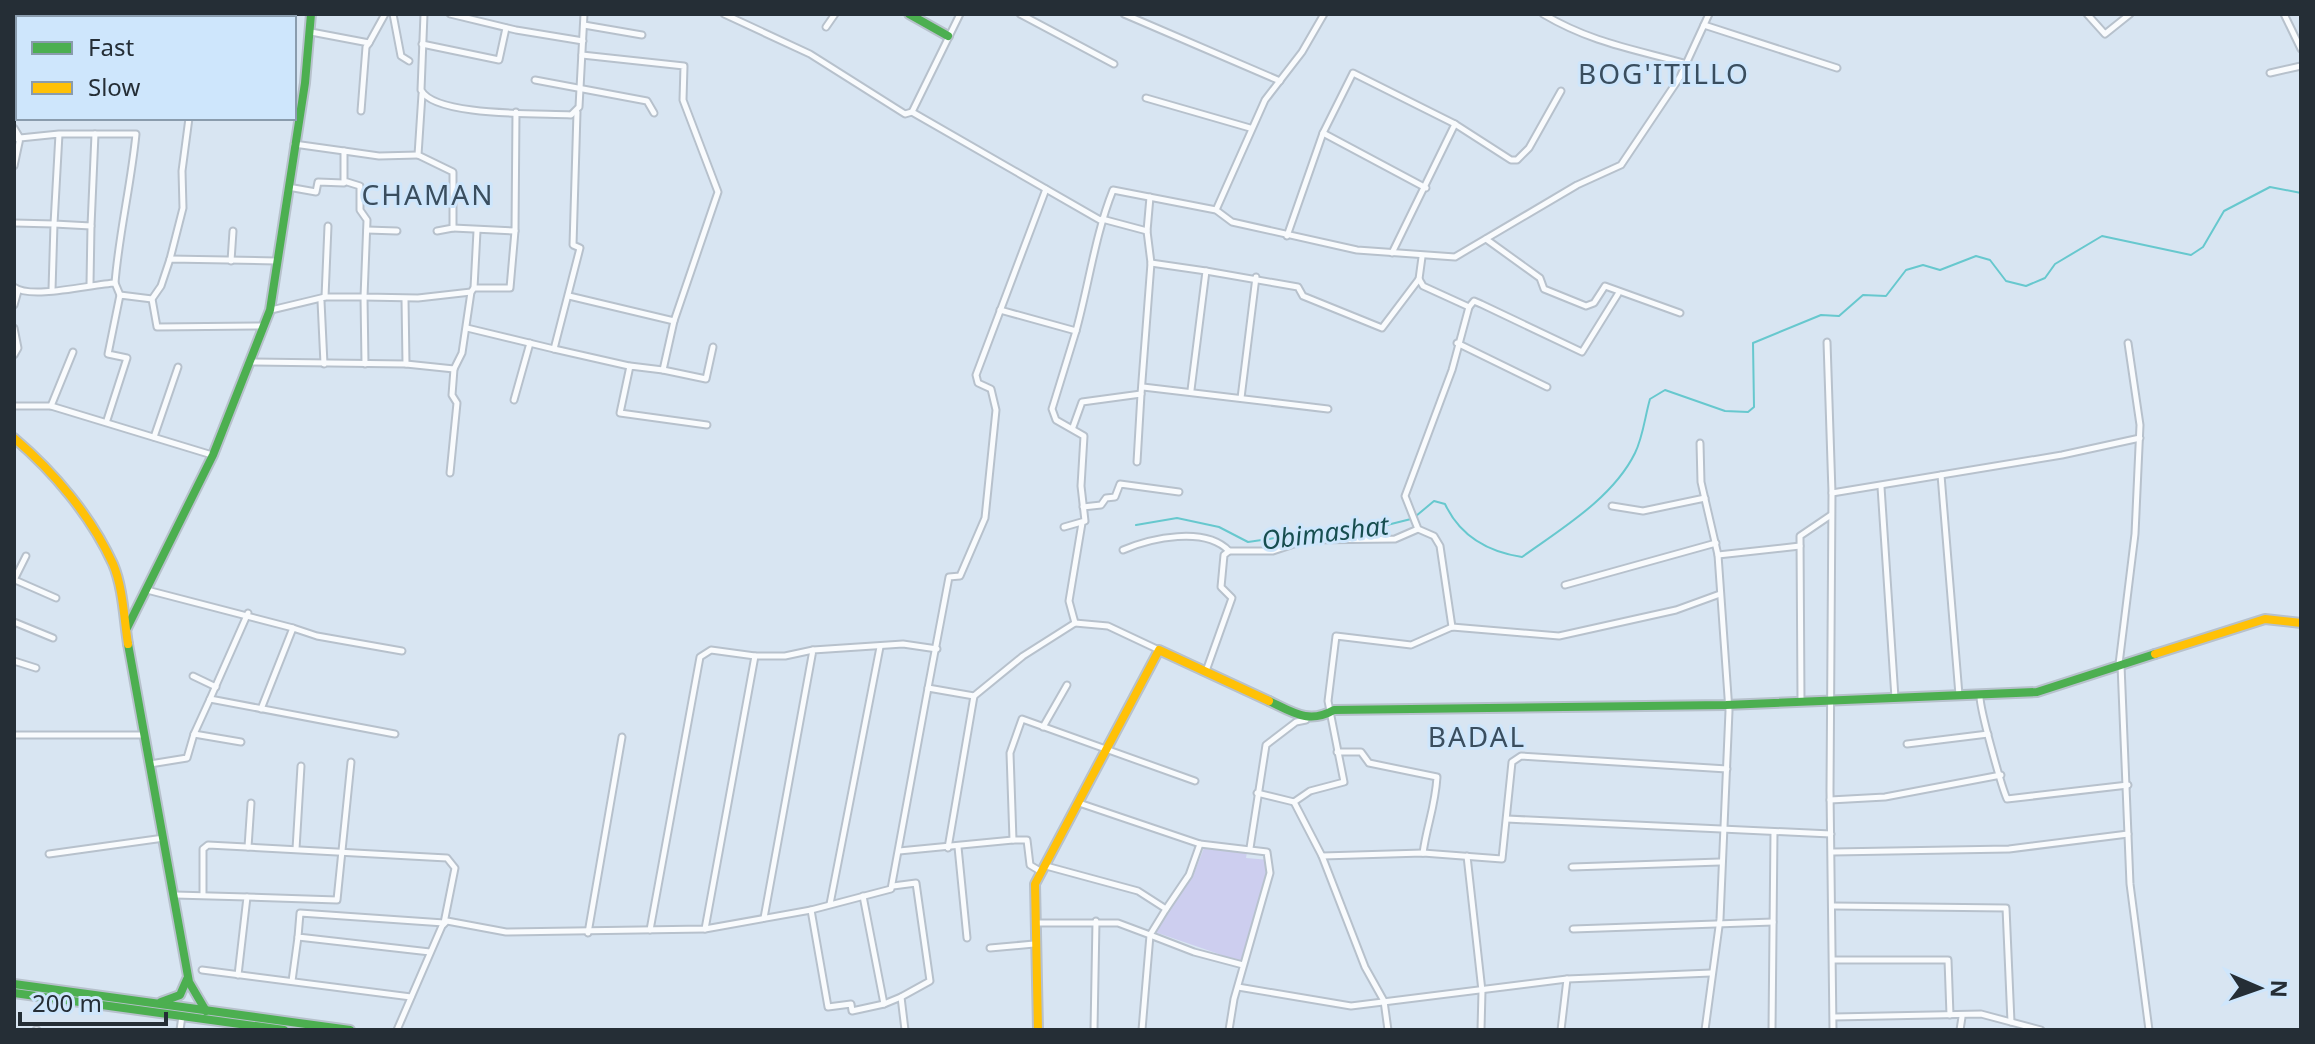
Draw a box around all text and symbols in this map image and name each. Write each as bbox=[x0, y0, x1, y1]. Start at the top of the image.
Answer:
legend bbox=[16, 16, 296, 120]
text: Fast bbox=[88, 30, 134, 63]
district label: BOG'ITILLO bbox=[1578, 54, 1750, 92]
text: Slow bbox=[88, 70, 140, 103]
district label: CHAMAN bbox=[362, 175, 494, 213]
water label: Obimashat bbox=[1259, 506, 1392, 558]
district label: BADAL bbox=[1428, 717, 1526, 755]
north arrow bbox=[2219, 948, 2299, 1028]
scale bar bbox=[20, 976, 166, 1026]
text: N bbox=[2265, 979, 2295, 998]
text: 200 m bbox=[32, 986, 102, 1019]

